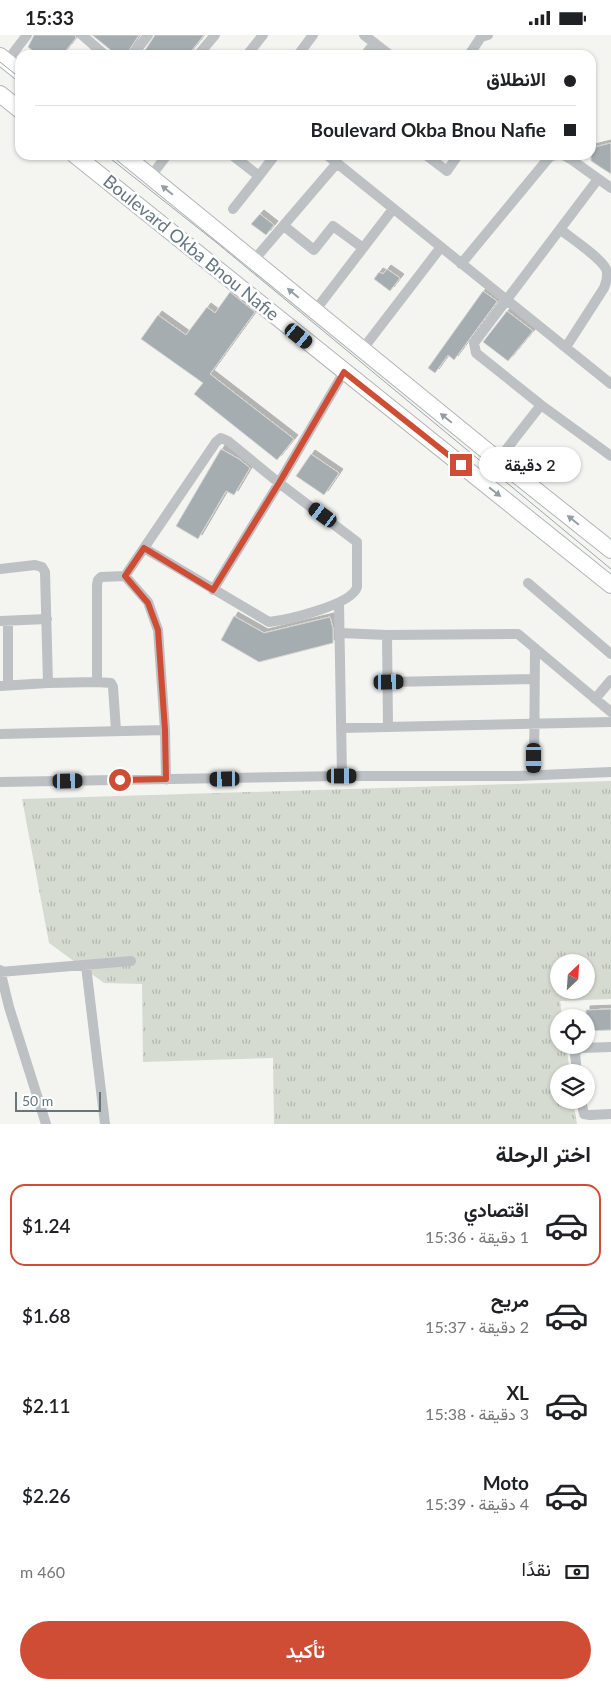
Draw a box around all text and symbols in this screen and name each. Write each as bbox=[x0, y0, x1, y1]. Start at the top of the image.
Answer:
text: 15:33 bbox=[25, 6, 74, 29]
text: الانطلاق bbox=[486, 67, 546, 90]
text: Boulevard Okba Bnou Nafie bbox=[311, 118, 546, 141]
street label: Boulevard Okba Bnou Nafie bbox=[99, 170, 284, 325]
one-way arrow bbox=[162, 184, 174, 196]
one-way arrow bbox=[287, 288, 300, 299]
car bbox=[282, 321, 315, 351]
one-way arrow bbox=[440, 413, 453, 424]
callout: 2 دقيقة bbox=[478, 447, 581, 483]
route end bbox=[450, 454, 472, 476]
text: 2 دقيقة bbox=[505, 455, 555, 474]
one-way arrow bbox=[488, 487, 501, 498]
car bbox=[306, 500, 339, 530]
one-way arrow bbox=[567, 514, 580, 525]
car bbox=[373, 674, 404, 690]
car bbox=[526, 743, 541, 773]
route start bbox=[109, 769, 131, 791]
car bbox=[327, 769, 357, 784]
car bbox=[209, 771, 240, 787]
car bbox=[52, 773, 83, 789]
north arrow bbox=[550, 954, 595, 999]
map controls bbox=[550, 954, 595, 1109]
button: locate bbox=[550, 1009, 595, 1054]
button: layers bbox=[550, 1064, 595, 1109]
scale bar bbox=[15, 1089, 101, 1112]
text: 50 m bbox=[22, 1092, 53, 1109]
text: اختر الرحلة bbox=[495, 1140, 591, 1167]
text: اقتصادي bbox=[464, 1198, 529, 1221]
icon: car bbox=[544, 1203, 589, 1248]
text: $1.24 bbox=[22, 1214, 71, 1237]
text: 1 دقيقة · 15:36 bbox=[425, 1227, 529, 1246]
text: مريح bbox=[491, 1288, 529, 1311]
icon: car bbox=[544, 1293, 589, 1338]
text: $1.68 bbox=[22, 1304, 71, 1327]
text: 2 دقيقة · 15:37 bbox=[425, 1317, 529, 1336]
text: XL bbox=[506, 1381, 529, 1404]
icon: car bbox=[544, 1383, 589, 1428]
text: $2.11 bbox=[22, 1394, 71, 1417]
text: 3 دقيقة · 15:38 bbox=[425, 1404, 529, 1423]
text: Moto bbox=[483, 1471, 529, 1494]
icon: car bbox=[544, 1473, 589, 1518]
text: $2.26 bbox=[22, 1484, 71, 1507]
text: 4 دقيقة · 15:39 bbox=[425, 1494, 529, 1513]
text: نقدًا bbox=[522, 1557, 551, 1580]
icon: cash bbox=[563, 1558, 591, 1586]
text: 460 m bbox=[20, 1562, 65, 1581]
button: تأكيد bbox=[20, 1621, 591, 1679]

